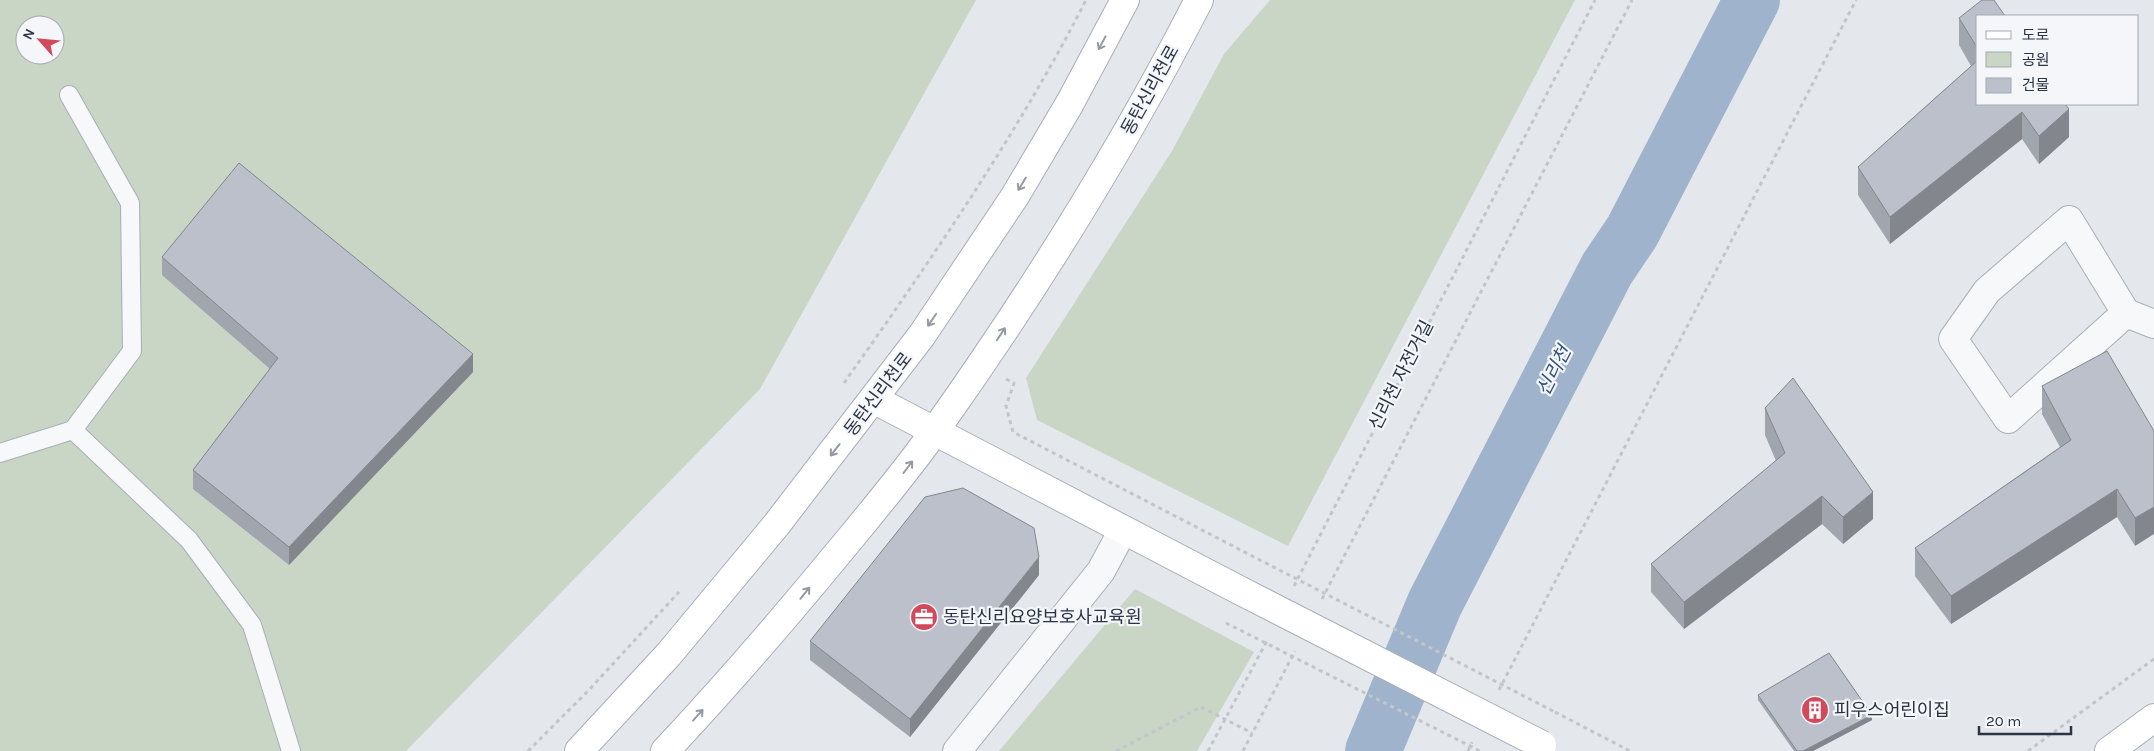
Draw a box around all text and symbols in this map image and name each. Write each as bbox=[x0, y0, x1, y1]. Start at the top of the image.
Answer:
north arrow bbox=[15, 15, 65, 65]
legend bbox=[1976, 15, 2139, 105]
text: N bbox=[19, 26, 39, 43]
text: 도로 bbox=[2022, 26, 2050, 44]
one-way arrow bbox=[1097, 35, 1106, 50]
street label: 동탄신리천로 bbox=[1116, 41, 1184, 139]
text: 공원 bbox=[2022, 51, 2050, 69]
text: 건물 bbox=[2022, 76, 2050, 94]
one-way arrow bbox=[1016, 177, 1026, 191]
one-way arrow bbox=[927, 313, 937, 327]
street label: 신리천 자전거길 bbox=[1364, 316, 1438, 434]
one-way arrow bbox=[996, 327, 1006, 341]
water label: 신리천 bbox=[1532, 341, 1576, 399]
street label: 동탄신리천로 bbox=[839, 348, 917, 440]
one-way arrow bbox=[830, 443, 840, 457]
one-way arrow bbox=[902, 461, 913, 474]
one-way arrow bbox=[800, 587, 811, 600]
office icon: 동탄신리요양보호사교육원 bbox=[909, 602, 939, 632]
place label: 동탄신리요양보호사교육원 bbox=[943, 606, 1142, 628]
building icon: 피우스어린이집 bbox=[1800, 695, 1830, 725]
place label: 피우스어린이집 bbox=[1834, 699, 1950, 721]
scale bar bbox=[1979, 704, 2072, 736]
one-way arrow bbox=[692, 708, 704, 721]
text: 20 m bbox=[1986, 712, 2021, 730]

